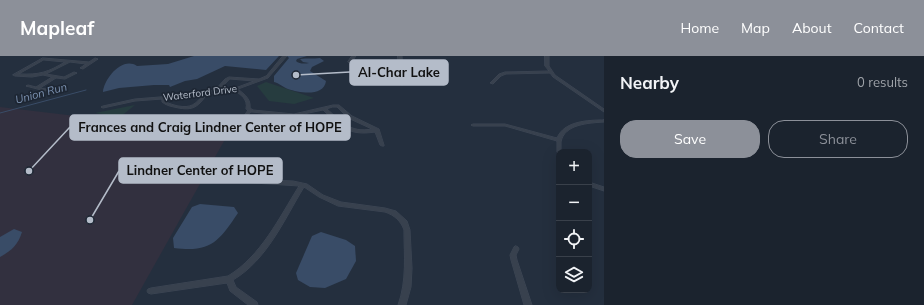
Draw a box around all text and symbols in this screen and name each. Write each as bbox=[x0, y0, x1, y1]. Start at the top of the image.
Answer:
text: Mapleaf bbox=[20, 16, 94, 40]
text: Home bbox=[680, 19, 719, 37]
text: Map bbox=[741, 19, 770, 37]
text: About bbox=[792, 19, 832, 37]
text: Contact bbox=[854, 19, 904, 37]
callout: Al-Char Lake bbox=[350, 60, 448, 85]
text: Al-Char Lake bbox=[358, 64, 440, 80]
text: Nearby bbox=[620, 72, 679, 93]
text: 0 results bbox=[857, 74, 908, 90]
water label: Union Run bbox=[14, 79, 68, 107]
street label: Waterford Drive bbox=[162, 82, 238, 104]
callout: Frances and Craig Lindner Center of HOPE bbox=[70, 115, 350, 140]
text: Frances and Craig Lindner Center of HOPE bbox=[78, 119, 342, 135]
button: Save bbox=[620, 120, 760, 158]
button: Share bbox=[768, 120, 908, 158]
map controls bbox=[556, 149, 592, 293]
button: + bbox=[556, 149, 592, 185]
callout: Lindner Center of HOPE bbox=[119, 158, 282, 183]
text: Lindner Center of HOPE bbox=[127, 162, 274, 178]
button: − bbox=[556, 185, 592, 221]
button: locate bbox=[556, 221, 592, 257]
button: layers bbox=[556, 257, 592, 293]

